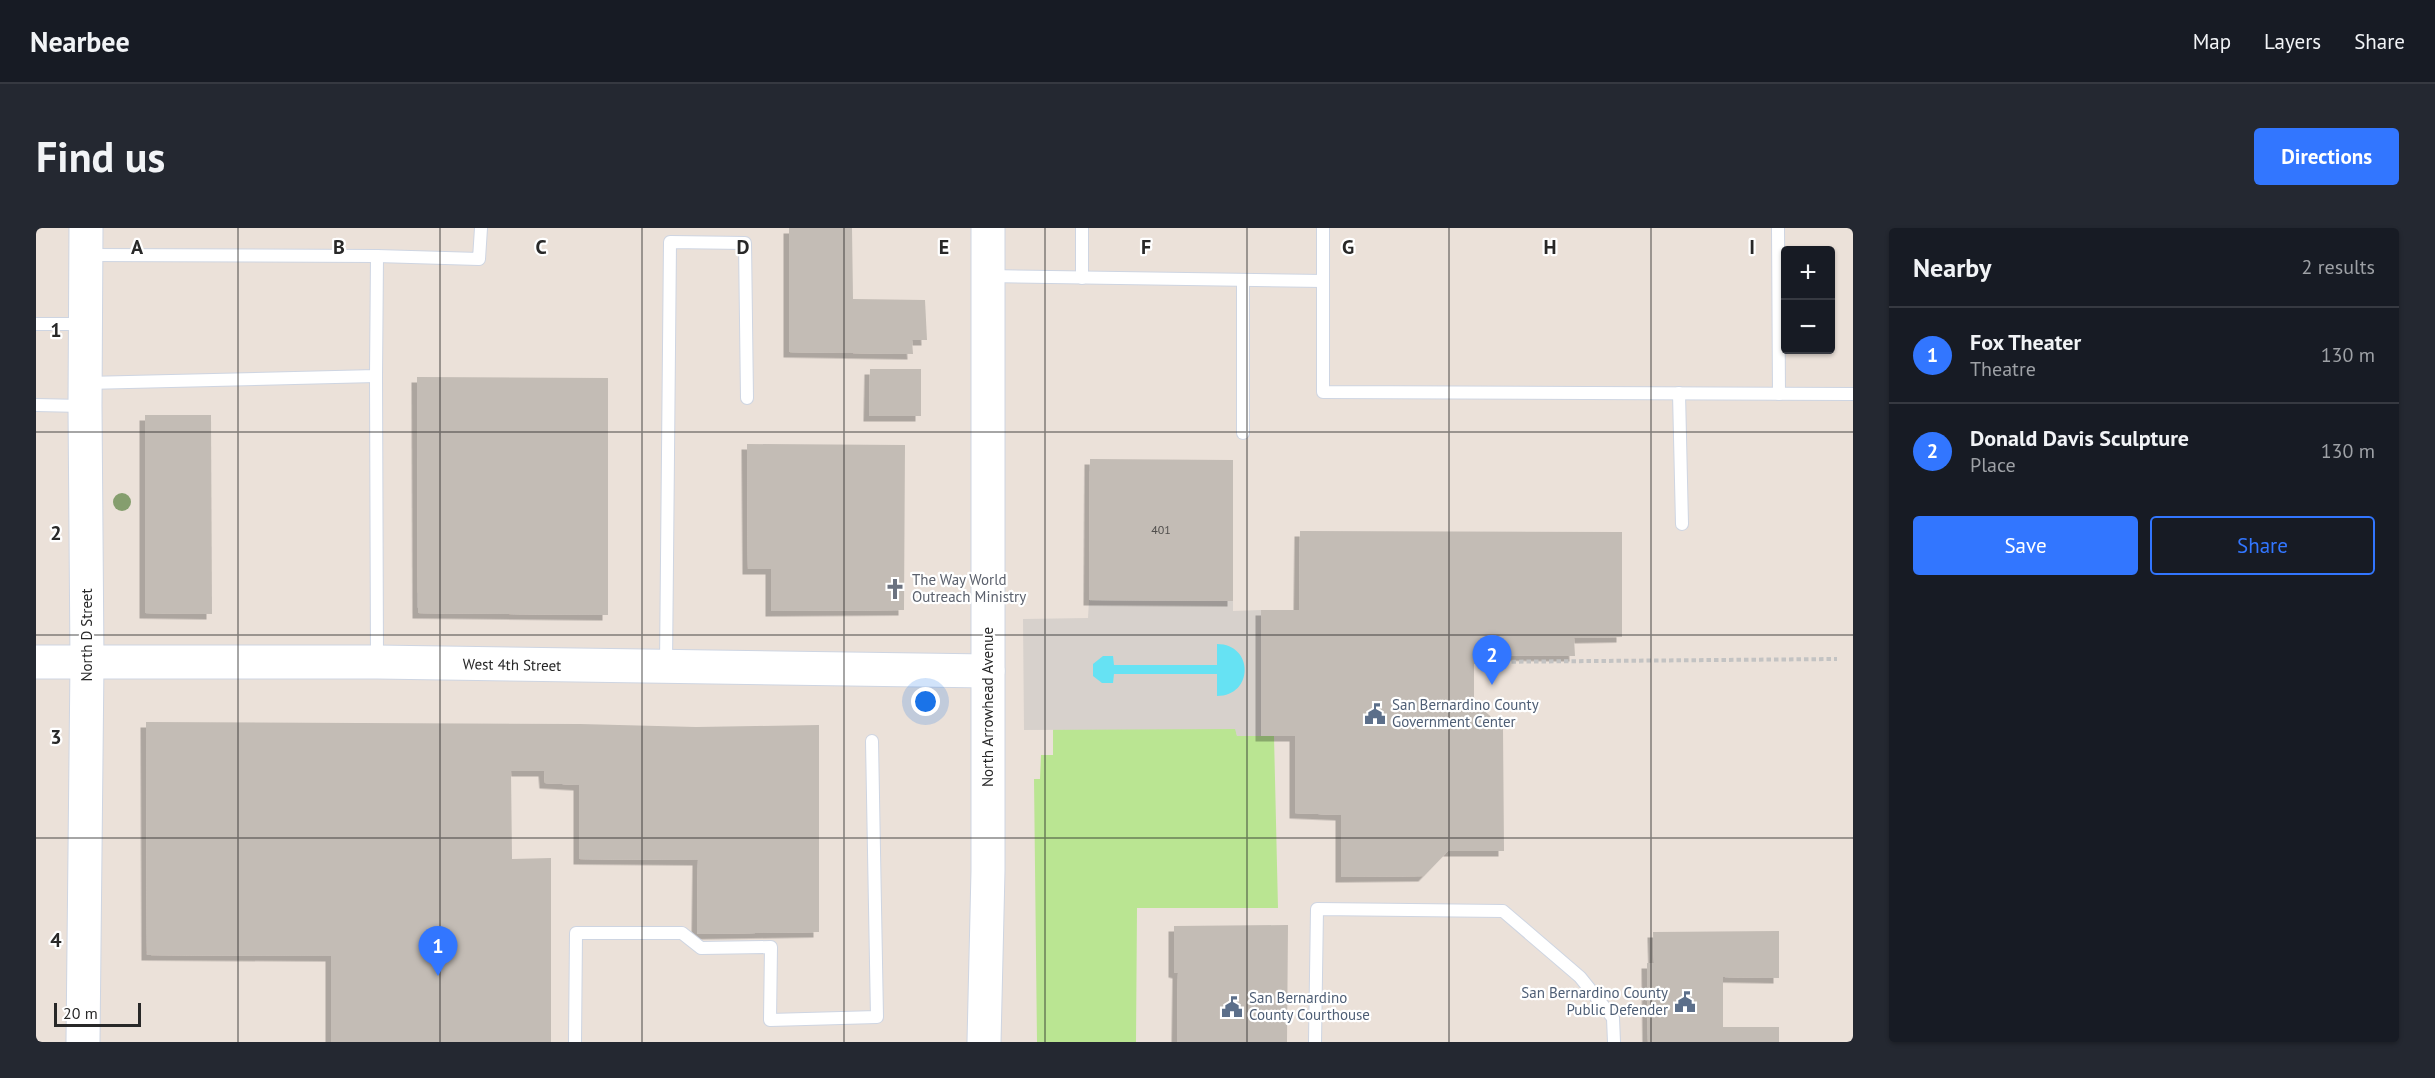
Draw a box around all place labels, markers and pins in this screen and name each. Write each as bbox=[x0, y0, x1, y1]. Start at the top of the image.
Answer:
place label: The Way World Outreach Ministry bbox=[912, 570, 1026, 606]
church icon: The Way World Outreach Ministry bbox=[883, 577, 907, 601]
pin: 2 bbox=[1472, 636, 1512, 685]
place label: San Bernardino County Government Center bbox=[1392, 695, 1539, 731]
public building icon: San Bernardino County Government Center bbox=[1363, 702, 1387, 726]
pin: 1 bbox=[418, 926, 458, 976]
place label: San Bernardino County Public Defender bbox=[1521, 983, 1668, 1019]
place label: San Bernardino County Courthouse bbox=[1249, 988, 1370, 1024]
public building icon: San Bernardino County Public Defender bbox=[1673, 990, 1697, 1014]
public building icon: San Bernardino County Courthouse bbox=[1220, 995, 1244, 1019]

